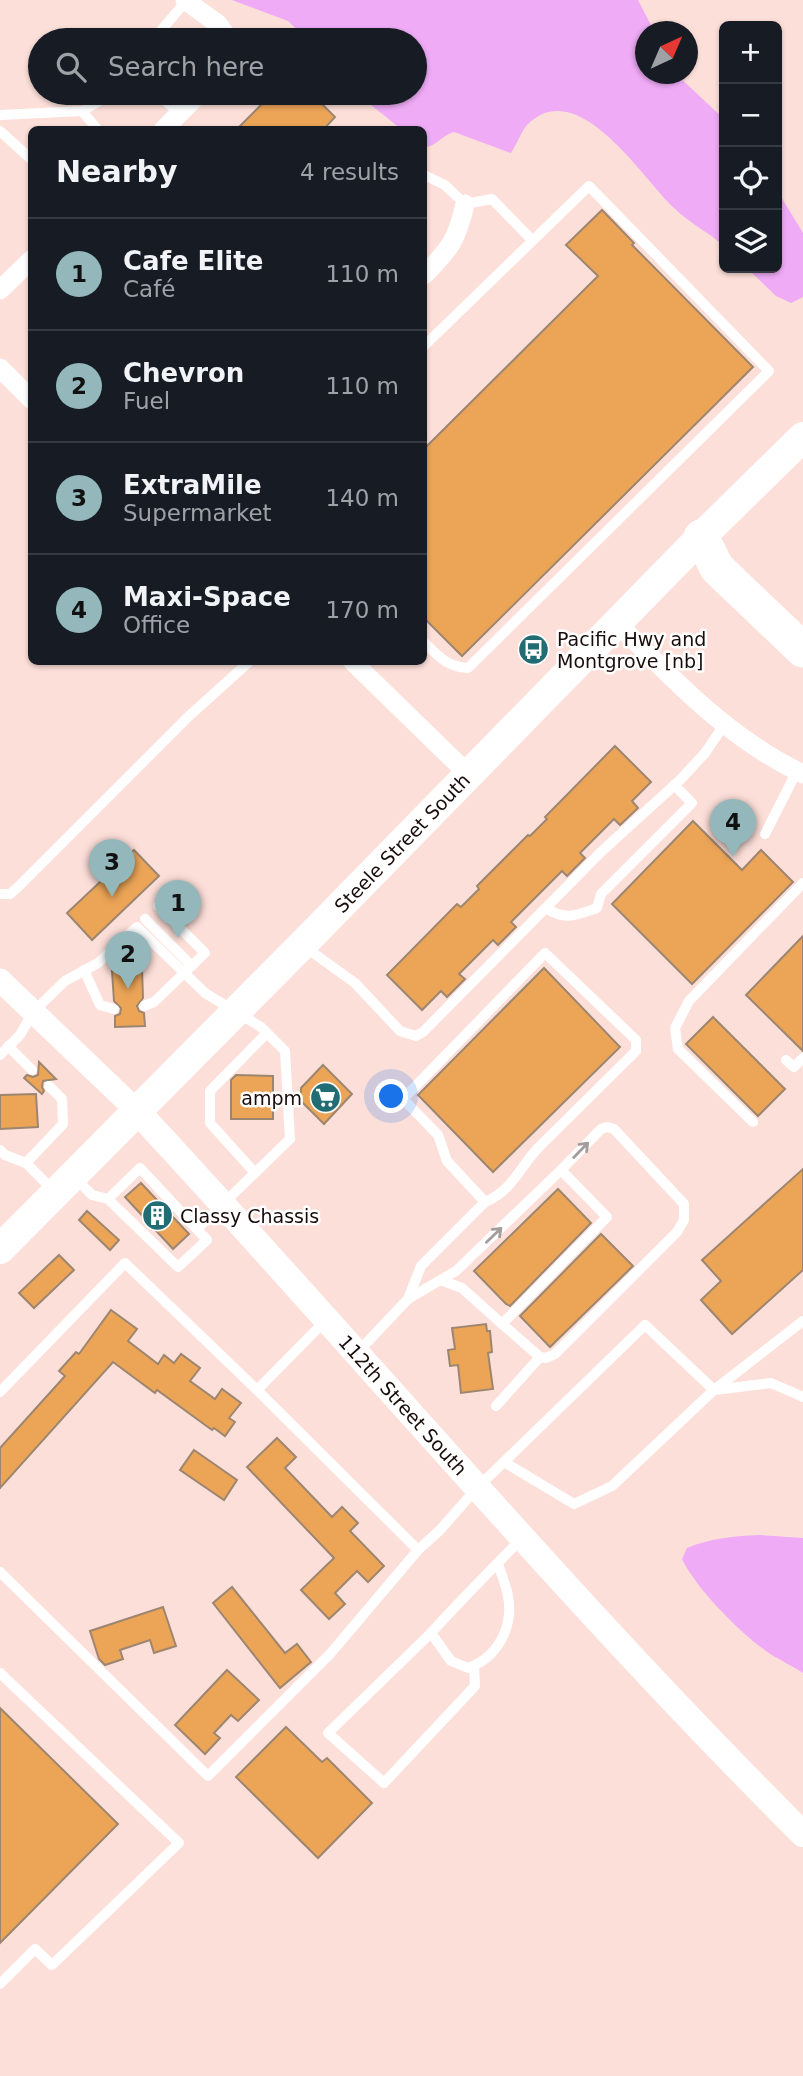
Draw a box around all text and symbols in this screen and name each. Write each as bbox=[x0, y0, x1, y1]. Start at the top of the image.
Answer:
north arrow bbox=[635, 21, 698, 84]
map controls bbox=[719, 21, 782, 273]
button: + bbox=[719, 21, 782, 84]
search box bbox=[28, 28, 427, 105]
icon: search bbox=[52, 48, 90, 86]
text: Search here bbox=[108, 52, 264, 82]
button: − bbox=[719, 84, 782, 147]
button: locate bbox=[719, 147, 782, 210]
text: Nearby bbox=[56, 154, 178, 189]
text: 4 results bbox=[300, 159, 399, 185]
button: layers bbox=[719, 210, 782, 273]
text: Cafe Elite bbox=[123, 246, 263, 276]
text: 1 bbox=[71, 261, 87, 287]
text: 110 m bbox=[325, 261, 399, 287]
text: Café bbox=[123, 276, 175, 302]
text: Chevron bbox=[123, 358, 244, 388]
text: 2 bbox=[71, 373, 87, 399]
text: 110 m bbox=[325, 373, 399, 399]
text: Fuel bbox=[123, 388, 170, 414]
text: ExtraMile bbox=[123, 470, 262, 500]
text: 3 bbox=[71, 485, 87, 511]
text: 140 m bbox=[325, 485, 399, 511]
text: Supermarket bbox=[123, 500, 272, 526]
text: Maxi-Space bbox=[123, 582, 291, 612]
text: 4 bbox=[71, 597, 87, 623]
text: 170 m bbox=[325, 597, 399, 623]
text: Office bbox=[123, 612, 190, 638]
place label: Pacific Hwy and Montgrove [nb] bbox=[557, 628, 706, 672]
bus stop icon: Pacific Hwy and Montgrove [nb] bbox=[517, 633, 551, 667]
street label: Steele Street South bbox=[330, 769, 474, 917]
pin: 4 bbox=[710, 799, 756, 857]
pin: 3 bbox=[89, 839, 135, 897]
pin: 1 bbox=[155, 880, 201, 938]
pin: 2 bbox=[105, 931, 151, 989]
your location bbox=[374, 1079, 408, 1113]
supermarket icon: ampm bbox=[308, 1081, 342, 1115]
place label: ampm bbox=[241, 1087, 302, 1109]
one-way arrow bbox=[572, 1141, 589, 1158]
building icon: Classy Chassis bbox=[140, 1199, 174, 1233]
place label: Classy Chassis bbox=[180, 1205, 319, 1227]
one-way arrow bbox=[485, 1226, 502, 1243]
street label: 112th Street South bbox=[334, 1330, 472, 1480]

